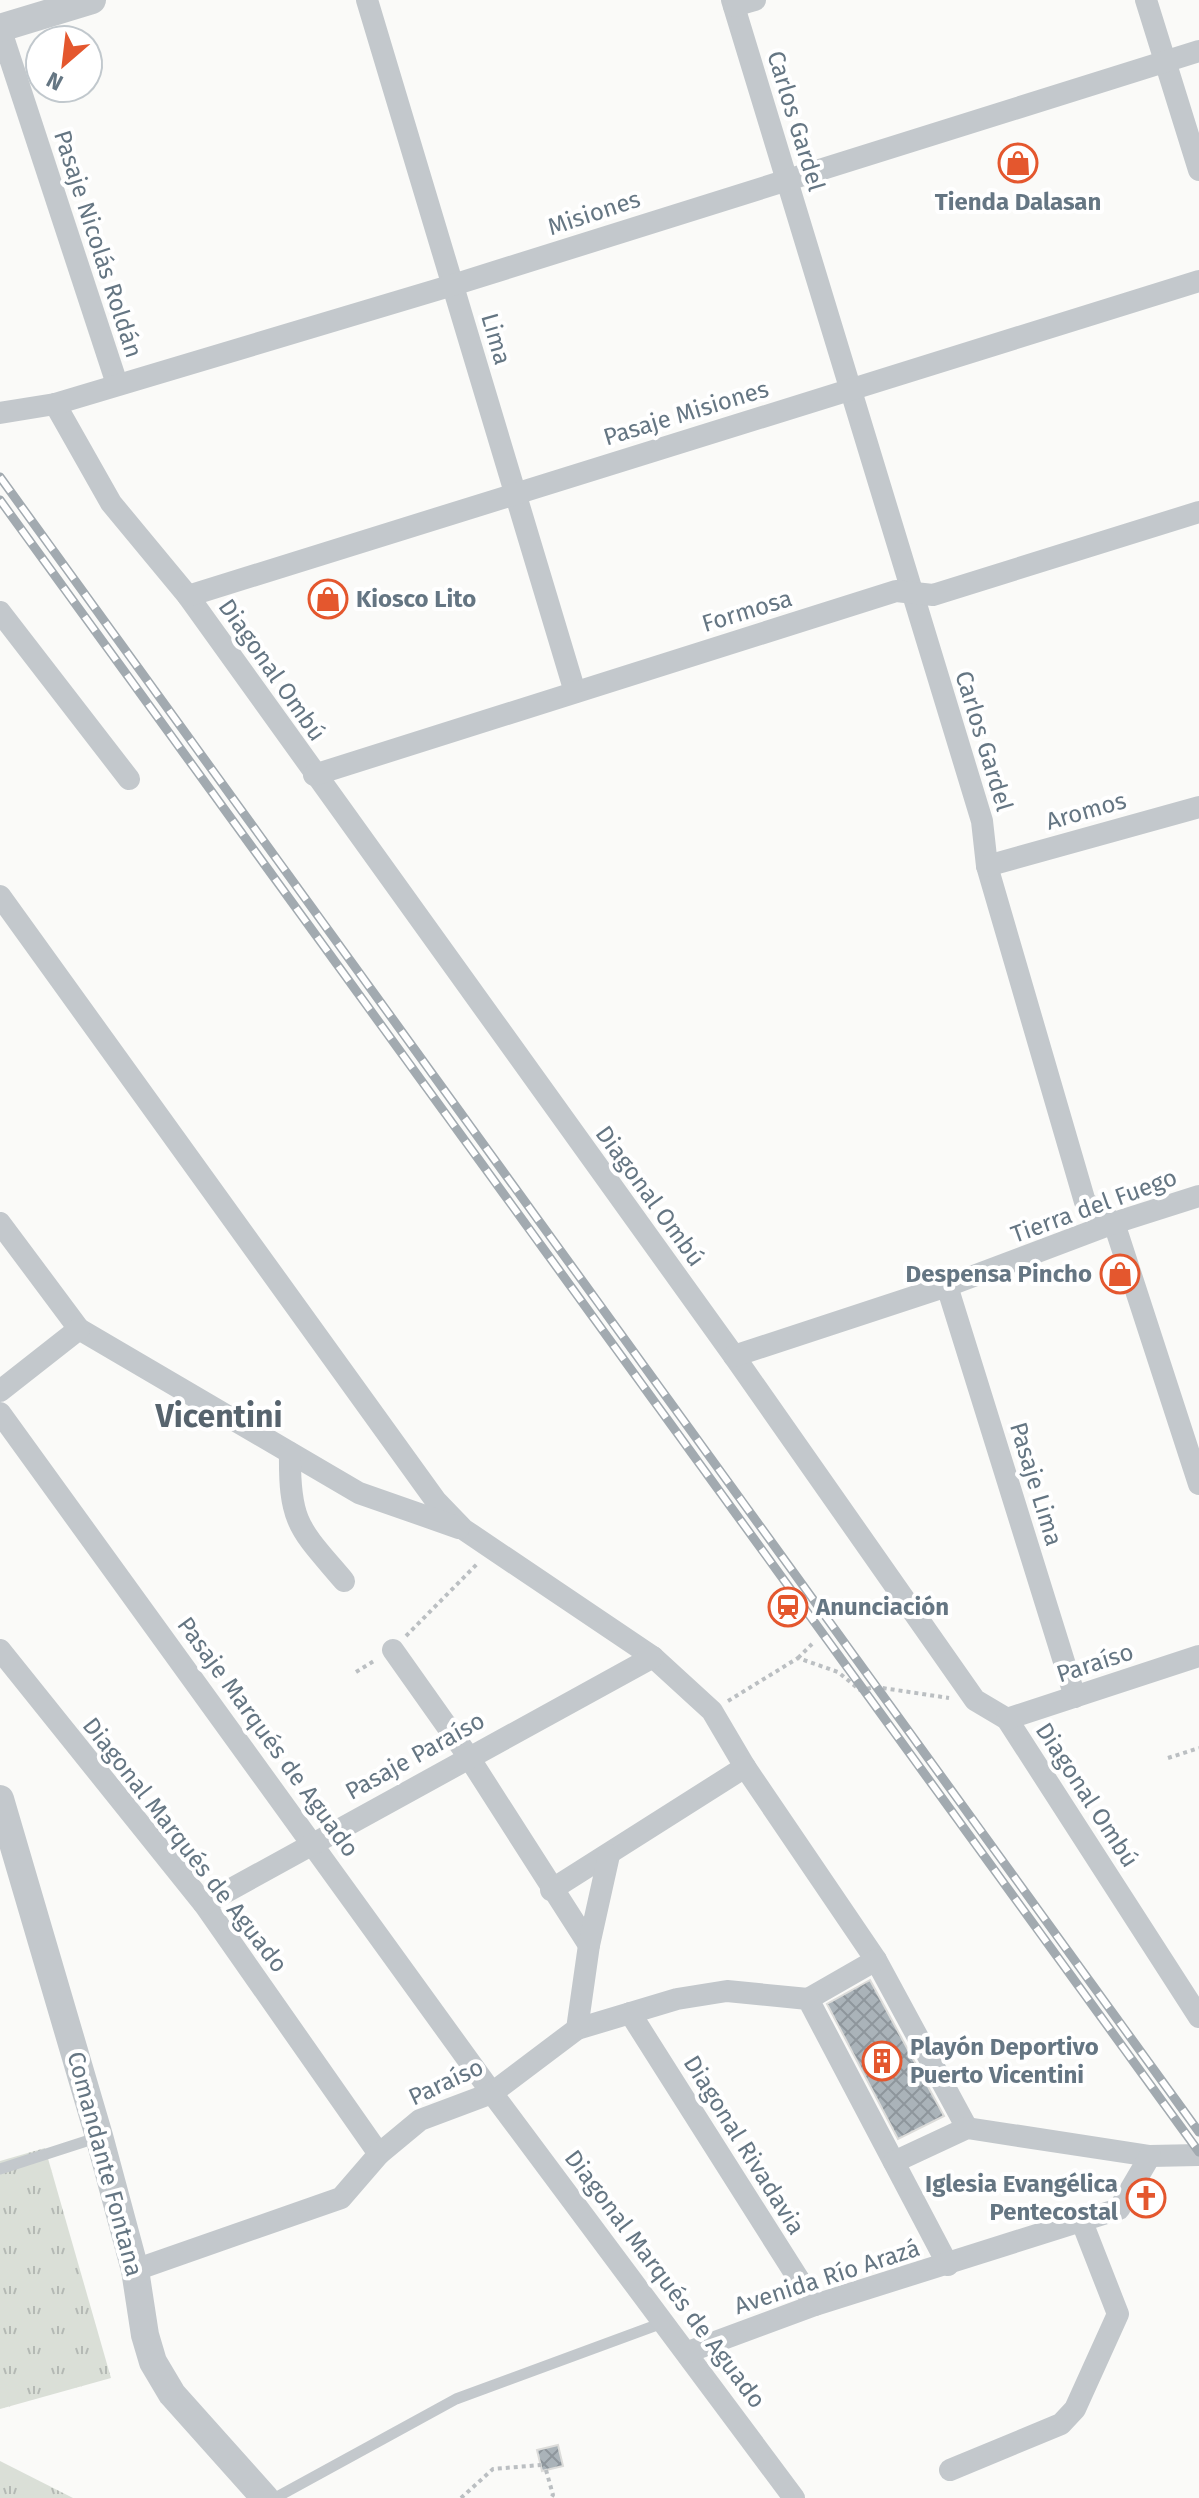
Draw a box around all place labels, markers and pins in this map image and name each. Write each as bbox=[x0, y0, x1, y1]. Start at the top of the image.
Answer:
shop icon: Tienda Dalasan bbox=[997, 142, 1039, 184]
place label: Tienda Dalasan bbox=[935, 188, 1101, 216]
shop icon: Kiosco Lito bbox=[307, 578, 349, 620]
place label: Kiosco Lito bbox=[356, 585, 476, 613]
shop icon: Despensa Pincho bbox=[1099, 1253, 1141, 1295]
place label: Despensa Pincho bbox=[906, 1260, 1092, 1288]
station icon: Anunciación bbox=[767, 1586, 809, 1628]
place label: Anunciación bbox=[815, 1593, 949, 1621]
place label: Playón Deportivo Puerto Vicentini bbox=[910, 2033, 1099, 2089]
building icon: Playón Deportivo Puerto Vicentini bbox=[861, 2040, 903, 2082]
place label: Iglesia Evangélica Pentecostal bbox=[925, 2170, 1119, 2226]
church icon: Iglesia Evangélica Pentecostal bbox=[1125, 2177, 1167, 2219]

